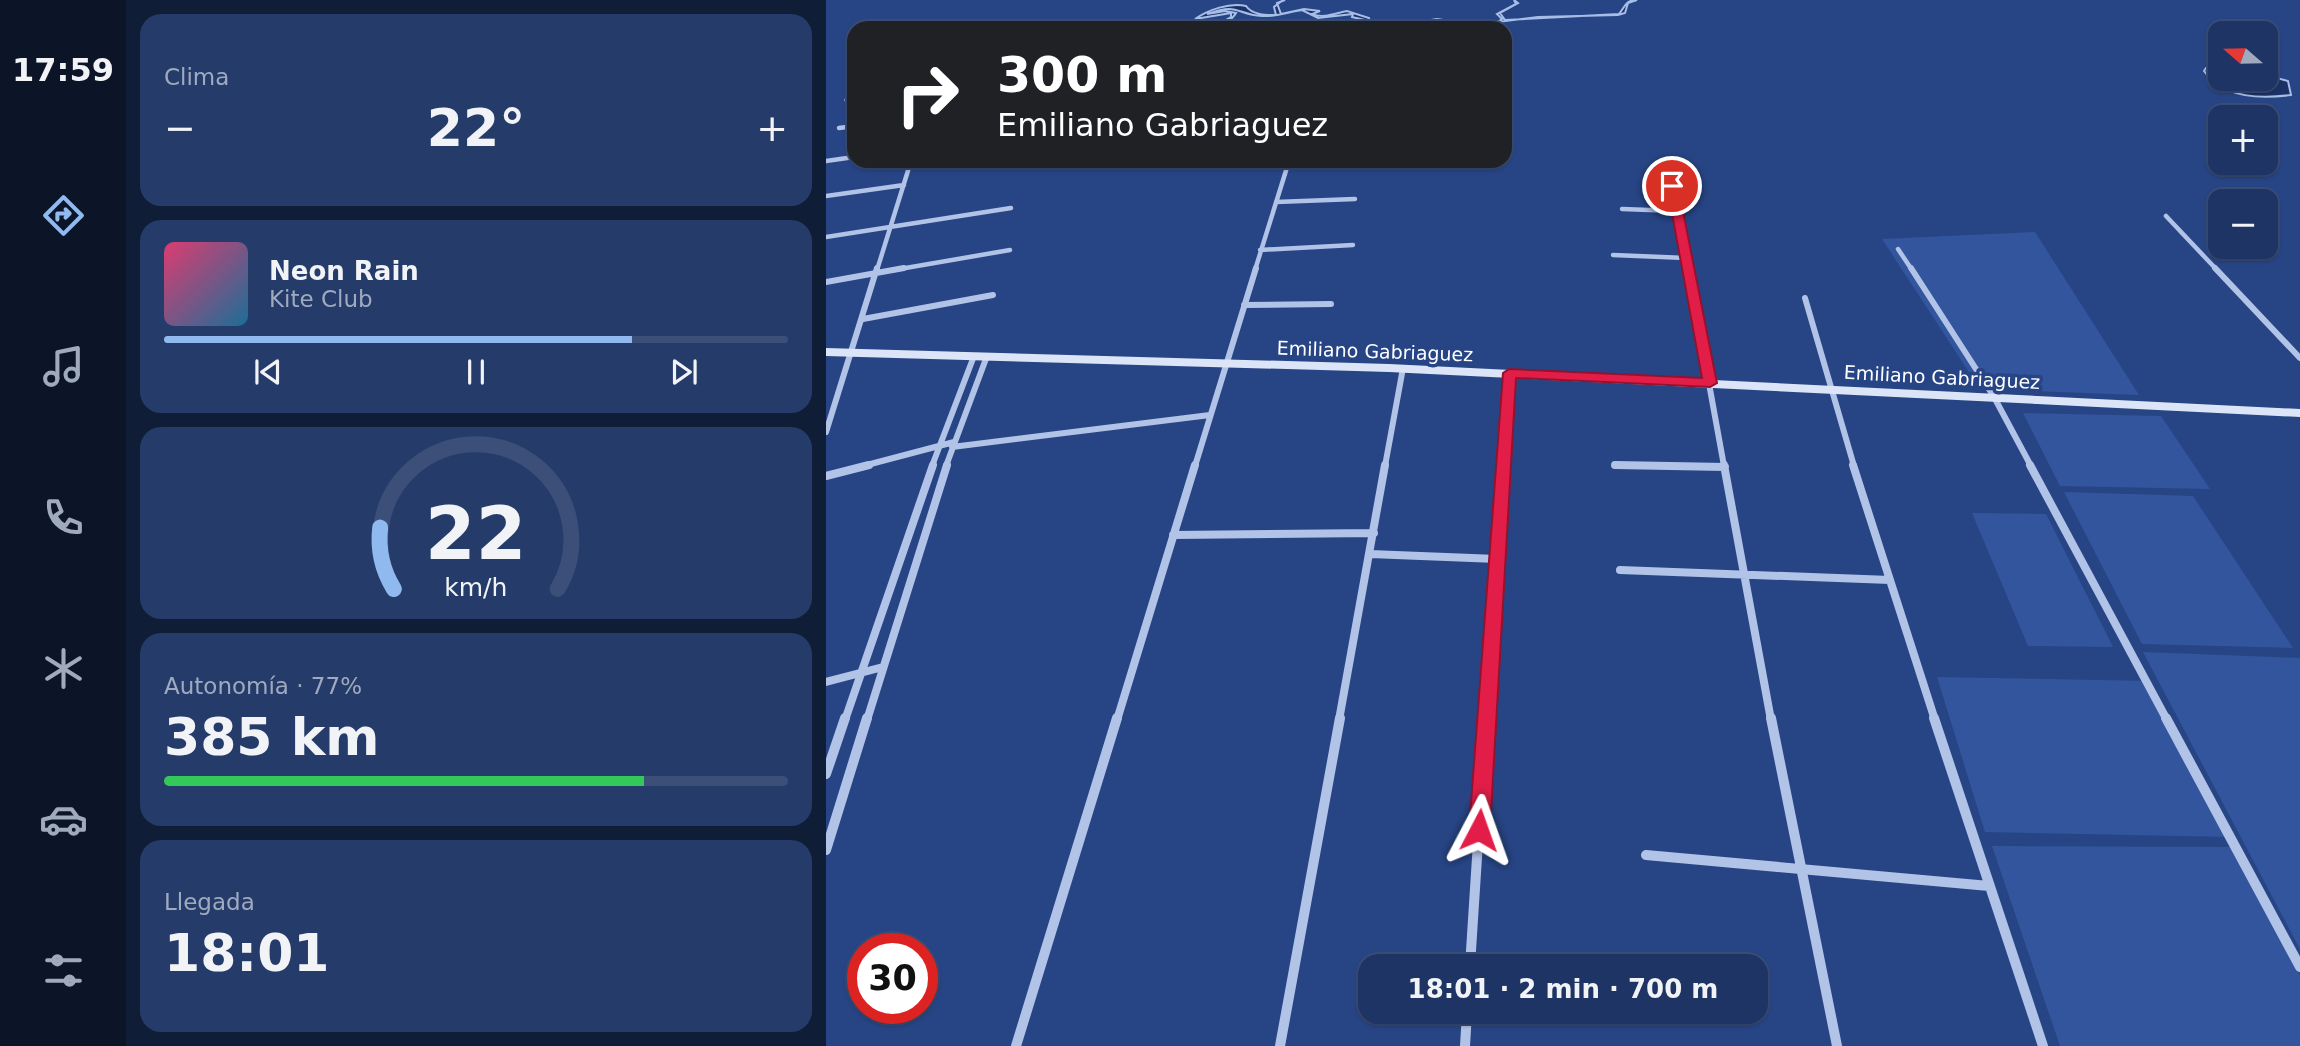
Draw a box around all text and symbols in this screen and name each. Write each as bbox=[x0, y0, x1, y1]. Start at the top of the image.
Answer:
north arrow bbox=[2208, 21, 2278, 91]
map controls bbox=[2208, 21, 2278, 259]
text: 300 m bbox=[997, 47, 1167, 104]
icon: right bbox=[882, 49, 973, 140]
text: 17:59 bbox=[12, 51, 114, 89]
text: Clima bbox=[164, 64, 229, 90]
text: 22° bbox=[427, 98, 525, 158]
button: + bbox=[2208, 105, 2278, 175]
text: − bbox=[164, 106, 196, 150]
text: + bbox=[756, 106, 788, 150]
text: Emiliano Gabriaguez bbox=[997, 106, 1328, 144]
pin bbox=[1642, 156, 1702, 216]
icon: arrive bbox=[1653, 167, 1691, 205]
button: − bbox=[2208, 189, 2278, 259]
icon: directions bbox=[39, 191, 88, 240]
text: Neon Rain bbox=[269, 256, 419, 286]
text: Kite Club bbox=[269, 286, 373, 312]
street label: Emiliano Gabriaguez bbox=[1276, 337, 1474, 365]
icon: music bbox=[39, 342, 88, 391]
icon: previous bbox=[249, 353, 287, 391]
icon: pause bbox=[457, 353, 495, 391]
icon: next bbox=[665, 353, 703, 391]
street label: Emiliano Gabriaguez bbox=[1843, 361, 2041, 393]
text: 22 bbox=[425, 491, 527, 576]
icon: phone bbox=[39, 493, 88, 542]
text: km/h bbox=[444, 573, 508, 602]
icon: climate bbox=[39, 644, 88, 693]
text: Autonomía · 77% bbox=[164, 673, 362, 699]
text: 385 km bbox=[164, 707, 379, 767]
position arrow bbox=[1442, 793, 1516, 867]
icon: car bbox=[39, 795, 88, 844]
text: Llegada bbox=[164, 889, 255, 915]
text: 18:01 bbox=[164, 923, 330, 983]
speed limit sign: 30 bbox=[847, 933, 938, 1024]
icon: filters bbox=[39, 946, 88, 995]
text: 18:01 · 2 min · 700 m bbox=[1408, 974, 1718, 1004]

